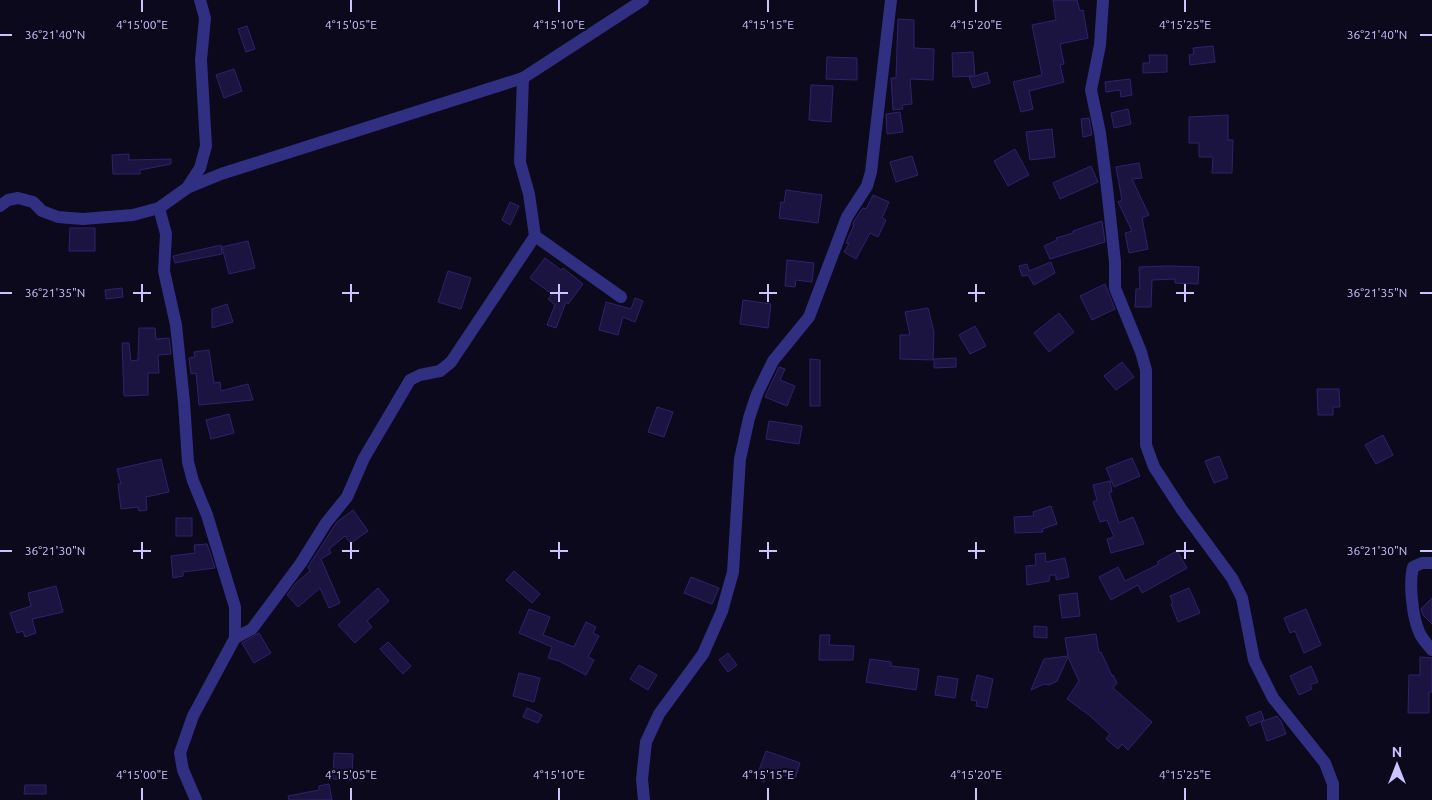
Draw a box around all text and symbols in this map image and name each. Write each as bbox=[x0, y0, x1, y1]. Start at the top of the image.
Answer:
text: 4°15'00"E bbox=[116, 18, 168, 31]
text: 4°15'05"E bbox=[325, 18, 377, 31]
text: 4°15'10"E bbox=[533, 18, 585, 31]
text: 4°15'15"E bbox=[742, 18, 794, 31]
text: 4°15'20"E bbox=[950, 18, 1002, 31]
text: 4°15'25"E bbox=[1159, 18, 1211, 31]
text: 36°21'40"N bbox=[25, 28, 85, 41]
text: 36°21'40"N bbox=[1347, 28, 1407, 41]
text: 36°21'35"N bbox=[25, 286, 85, 299]
text: 36°21'35"N bbox=[1347, 286, 1407, 299]
text: 36°21'30"N bbox=[25, 544, 85, 557]
text: 36°21'30"N bbox=[1347, 544, 1407, 557]
north arrow bbox=[1372, 740, 1422, 790]
text: N bbox=[1392, 744, 1402, 760]
text: 4°15'00"E bbox=[116, 768, 168, 781]
text: 4°15'05"E bbox=[325, 768, 377, 781]
text: 4°15'10"E bbox=[533, 768, 585, 781]
text: 4°15'15"E bbox=[742, 768, 794, 781]
text: 4°15'20"E bbox=[950, 768, 1002, 781]
text: 4°15'25"E bbox=[1159, 768, 1211, 781]

